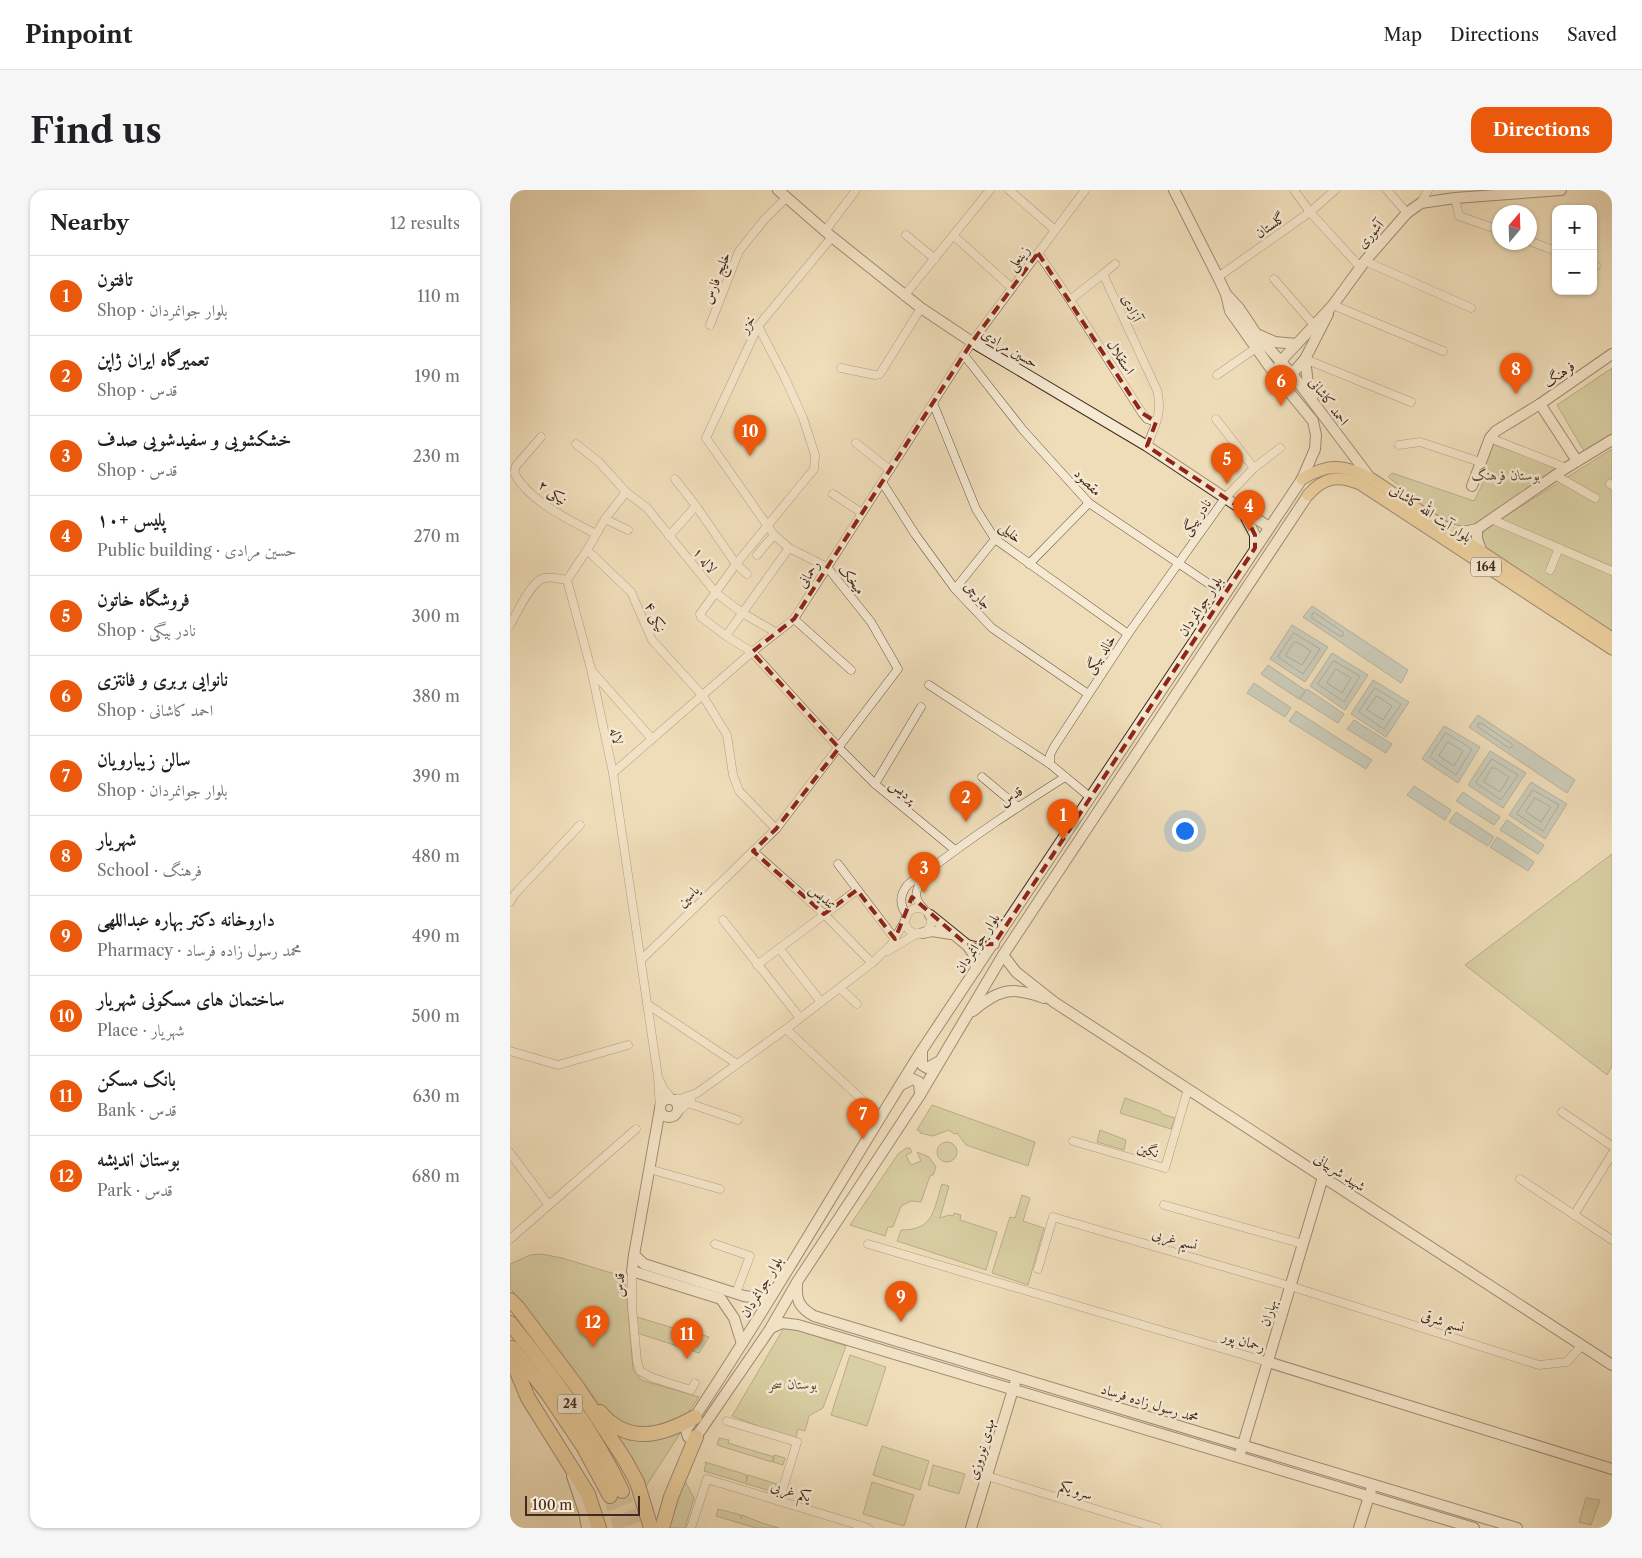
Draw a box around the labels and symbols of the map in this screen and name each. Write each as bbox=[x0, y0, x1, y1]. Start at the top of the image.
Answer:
north arrow bbox=[1492, 205, 1537, 250]
street label: گلستان bbox=[1251, 208, 1289, 242]
street label: آشوری bbox=[1353, 215, 1389, 252]
street label: زینعلی bbox=[1002, 242, 1034, 275]
street label: خلیج فارس bbox=[698, 249, 738, 308]
street label: آزادی bbox=[1118, 291, 1147, 327]
street label: خزر bbox=[734, 312, 759, 338]
street label: حسین مرادی bbox=[978, 324, 1042, 373]
street label: استقلال bbox=[1103, 336, 1139, 378]
pin: 8 bbox=[1500, 353, 1532, 394]
street label: فرهنگ bbox=[1540, 357, 1578, 391]
pin: 6 bbox=[1265, 365, 1297, 406]
street label: احمد کاشانی bbox=[1305, 373, 1353, 429]
pin: 10 bbox=[734, 415, 766, 456]
pin: 5 bbox=[1211, 443, 1243, 484]
street label: مقصود bbox=[1070, 464, 1106, 500]
park label: بوستان فرهنگ bbox=[1472, 466, 1541, 484]
street label: نیکی ۲ bbox=[534, 475, 571, 509]
street label: بلوار آیت الله کاشانی bbox=[1387, 478, 1477, 546]
pin: 4 bbox=[1233, 490, 1265, 531]
street label: نادر بیگی bbox=[1177, 495, 1216, 539]
street label: خلیلی bbox=[995, 517, 1026, 547]
street label: لاله ۱ bbox=[689, 543, 721, 577]
street label: رحمانی bbox=[792, 557, 824, 591]
road number: 164 bbox=[1471, 558, 1501, 577]
street label: میخک bbox=[835, 560, 869, 598]
street label: بلوار جوانمردان bbox=[1174, 572, 1226, 640]
street label: جارچی bbox=[960, 577, 996, 613]
street label: نیکی ۴ bbox=[640, 599, 671, 636]
street label: خالد بیگی bbox=[1080, 631, 1120, 678]
street label: لاله bbox=[606, 726, 628, 746]
street label: پردیس bbox=[885, 775, 921, 809]
pin: 2 bbox=[950, 781, 982, 822]
street label: قدس bbox=[996, 782, 1026, 810]
pin: 1 bbox=[1047, 799, 1079, 840]
your location bbox=[1172, 818, 1198, 844]
pin: 3 bbox=[908, 852, 940, 893]
street label: تندیس bbox=[805, 879, 840, 913]
street label: یاسین bbox=[673, 880, 704, 911]
street label: بلوار جوانمردان bbox=[950, 909, 1004, 976]
pin: 7 bbox=[847, 1098, 879, 1139]
street label: نگین bbox=[1135, 1138, 1161, 1162]
street label: شهید شربیانی bbox=[1310, 1149, 1369, 1196]
street label: نسیم غربی bbox=[1149, 1224, 1200, 1259]
street label: بلوار جوانمردان bbox=[736, 1253, 786, 1321]
street label: قدس bbox=[610, 1273, 628, 1297]
pin: 9 bbox=[885, 1281, 917, 1322]
street label: بهاران bbox=[1255, 1297, 1282, 1329]
pin: 12 bbox=[577, 1306, 609, 1347]
street label: نسیم شرقی bbox=[1418, 1306, 1467, 1341]
pin: 11 bbox=[671, 1318, 703, 1359]
street label: رحمان پور bbox=[1218, 1326, 1268, 1358]
park label: بوستان سحر bbox=[768, 1375, 818, 1393]
street label: محمد رسول زاده فرساد bbox=[1099, 1380, 1201, 1426]
road number: 24 bbox=[558, 1394, 582, 1414]
street label: مهدی نوروزی bbox=[963, 1416, 1000, 1482]
street label: یکم غربی bbox=[767, 1476, 814, 1511]
street label: سرو یکم bbox=[1056, 1476, 1095, 1508]
scale bar bbox=[525, 1493, 640, 1516]

